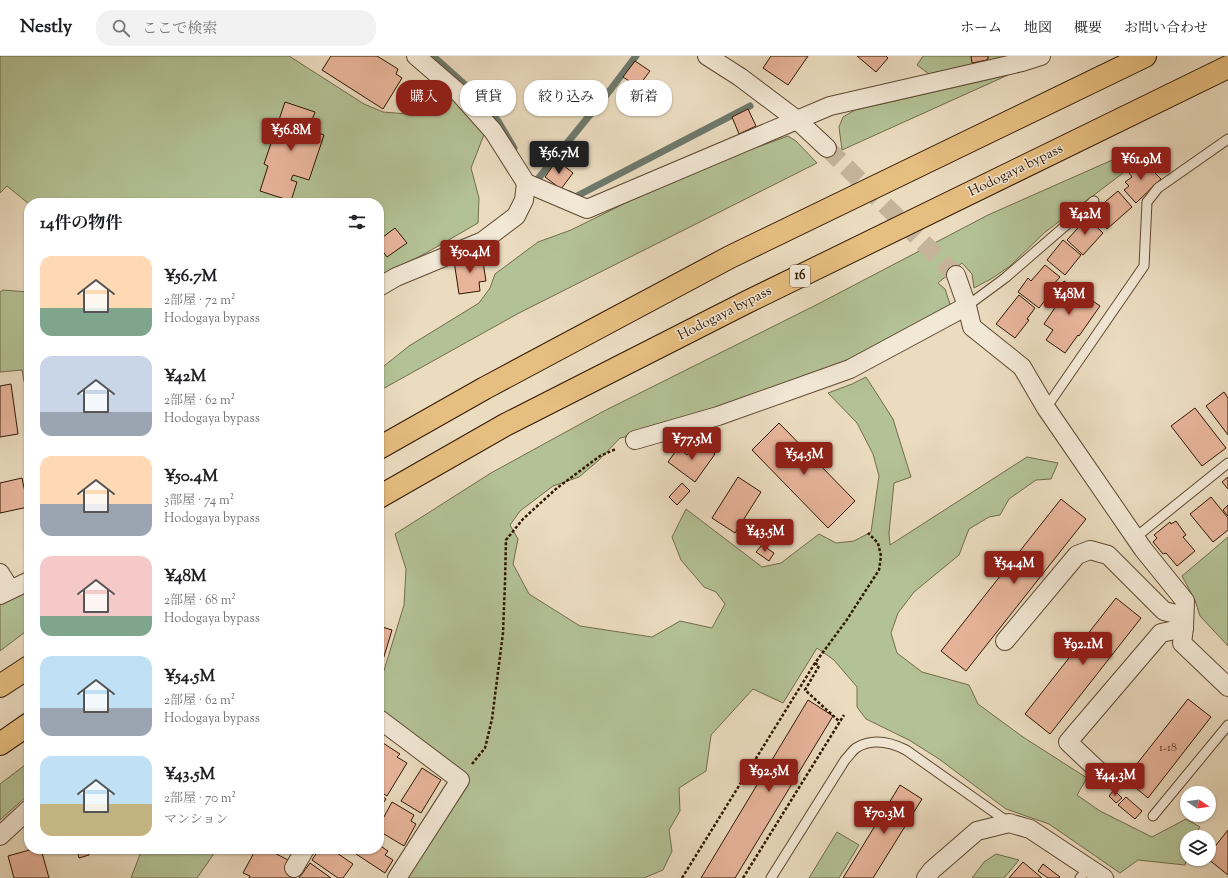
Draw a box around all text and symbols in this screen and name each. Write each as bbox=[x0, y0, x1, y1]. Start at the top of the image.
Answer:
search box bbox=[96, 10, 376, 46]
text: Nestly bbox=[20, 14, 72, 41]
icon: search bbox=[110, 17, 132, 39]
text: ここで検索 bbox=[142, 19, 217, 40]
text: ホーム bbox=[960, 19, 1002, 39]
text: 地図 bbox=[1024, 19, 1052, 39]
text: 概要 bbox=[1074, 19, 1102, 39]
text: お問い合わせ bbox=[1124, 19, 1208, 39]
chip: 購入 bbox=[396, 80, 452, 116]
chip: 賃貸 bbox=[460, 80, 516, 116]
chip: 絞り込み bbox=[524, 80, 608, 116]
chip: 新着 bbox=[616, 80, 672, 116]
pin: ¥56.8M bbox=[258, 118, 324, 152]
text: ¥56.8M bbox=[271, 122, 311, 140]
street label: Hodogaya bypass bbox=[965, 139, 1067, 203]
pin: ¥56.7M bbox=[526, 141, 592, 175]
text: ¥56.7M bbox=[539, 145, 579, 163]
pin: ¥61.9M bbox=[1108, 147, 1174, 181]
text: ¥61.9M bbox=[1121, 151, 1161, 169]
pin: ¥42M bbox=[1061, 202, 1109, 236]
text: ¥42M bbox=[1069, 206, 1101, 224]
icon: filters bbox=[346, 211, 368, 233]
text: 14件の物件 bbox=[40, 212, 122, 236]
pin: ¥50.4M bbox=[437, 240, 503, 274]
text: ¥50.4M bbox=[449, 244, 491, 262]
text: ¥56.7M bbox=[164, 265, 217, 289]
road number: 16 bbox=[790, 265, 810, 287]
icon: home bbox=[72, 272, 120, 320]
street label: Hodogaya bypass bbox=[675, 282, 775, 346]
pin: ¥48M bbox=[1045, 282, 1093, 316]
text: ¥48M bbox=[1053, 286, 1085, 304]
text: 2部屋 · 72 m² bbox=[164, 292, 235, 310]
text: Hodogaya bypass bbox=[164, 310, 260, 328]
text: ¥42M bbox=[164, 365, 206, 389]
icon: home bbox=[72, 372, 120, 420]
text: 2部屋 · 62 m² bbox=[164, 392, 235, 410]
text: Hodogaya bypass bbox=[164, 410, 260, 428]
pin: ¥77.5M bbox=[659, 427, 725, 461]
text: ¥77.5M bbox=[672, 431, 712, 449]
pin: ¥54.5M bbox=[771, 442, 837, 476]
text: ¥54.5M bbox=[784, 446, 824, 464]
text: ¥50.4M bbox=[164, 465, 218, 489]
icon: home bbox=[72, 472, 120, 520]
text: 3部屋 · 74 m² bbox=[164, 492, 234, 510]
text: Hodogaya bypass bbox=[164, 510, 260, 528]
pin: ¥43.5M bbox=[732, 519, 798, 553]
text: ¥43.5M bbox=[745, 523, 785, 541]
pin: ¥54.4M bbox=[981, 551, 1047, 585]
text: ¥54.4M bbox=[993, 555, 1035, 573]
text: ¥48M bbox=[164, 565, 206, 589]
icon: home bbox=[72, 572, 120, 620]
text: 2部屋 · 68 m² bbox=[164, 592, 236, 610]
text: Hodogaya bypass bbox=[164, 610, 260, 628]
pin: ¥92.1M bbox=[1050, 632, 1116, 666]
text: ¥92.1M bbox=[1063, 636, 1103, 654]
text: ¥54.5M bbox=[164, 665, 215, 689]
icon: home bbox=[72, 672, 120, 720]
text: 2部屋 · 62 m² bbox=[164, 692, 235, 710]
text: Hodogaya bypass bbox=[164, 710, 260, 728]
house number: 1-18 bbox=[1159, 739, 1177, 757]
pin: ¥92.5M bbox=[736, 759, 802, 793]
text: ¥43.5M bbox=[164, 763, 215, 787]
text: ¥92.5M bbox=[749, 763, 789, 781]
pin: ¥44.3M bbox=[1082, 763, 1148, 797]
text: ¥44.3M bbox=[1094, 767, 1136, 785]
icon: home bbox=[72, 772, 120, 820]
north arrow bbox=[1180, 786, 1216, 822]
map controls bbox=[1180, 786, 1216, 866]
text: 2部屋 · 70 m² bbox=[164, 790, 236, 808]
pin: ¥70.3M bbox=[851, 801, 917, 835]
text: ¥70.3M bbox=[863, 805, 905, 823]
text: マンション bbox=[164, 811, 228, 829]
button: layers bbox=[1180, 830, 1216, 866]

